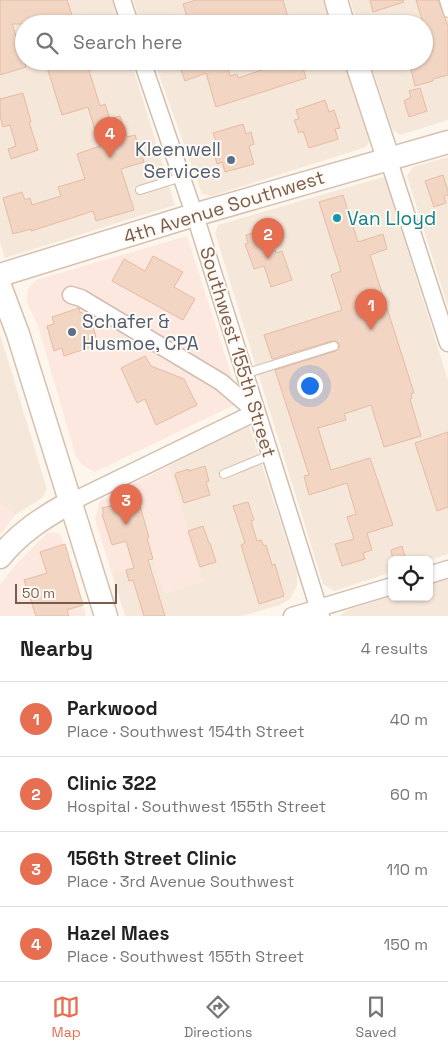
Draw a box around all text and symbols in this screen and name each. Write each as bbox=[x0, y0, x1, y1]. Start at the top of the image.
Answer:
search box bbox=[15, 15, 433, 70]
icon: search bbox=[33, 29, 61, 57]
text: Search here bbox=[73, 30, 183, 55]
pin: 4 bbox=[94, 117, 126, 158]
place label: Kleenwell Services bbox=[135, 137, 221, 184]
marker: Kleenwell Services bbox=[225, 154, 237, 166]
street label: 4th Avenue Southwest bbox=[120, 164, 328, 250]
place label: Van Lloyd bbox=[347, 206, 436, 231]
marker: Van Lloyd bbox=[331, 212, 343, 224]
pin: 2 bbox=[252, 218, 284, 259]
street label: Southwest 155th Street bbox=[194, 244, 282, 460]
pin: 1 bbox=[355, 289, 387, 330]
place label: Schafer & Husmoe, CPA bbox=[82, 309, 199, 356]
marker: Schafer & Husmoe, CPA bbox=[66, 326, 78, 338]
your location bbox=[297, 373, 323, 399]
pin: 3 bbox=[110, 484, 142, 525]
map controls bbox=[388, 556, 433, 601]
button: locate bbox=[388, 556, 433, 601]
scale bar bbox=[15, 581, 118, 604]
text: 50 m bbox=[22, 584, 55, 602]
text: Nearby bbox=[20, 635, 93, 662]
text: 4 results bbox=[361, 638, 428, 659]
text: Parkwood bbox=[67, 696, 158, 721]
text: 1 bbox=[32, 709, 40, 730]
text: 40 m bbox=[390, 709, 428, 730]
text: Place · Southwest 154th Street bbox=[67, 721, 305, 742]
text: Clinic 322 bbox=[67, 771, 156, 796]
text: 2 bbox=[31, 784, 41, 805]
text: 60 m bbox=[390, 784, 428, 805]
text: Hospital · Southwest 155th Street bbox=[67, 796, 326, 817]
text: 156th Street Clinic bbox=[67, 846, 237, 871]
text: 3 bbox=[31, 859, 41, 880]
text: 110 m bbox=[386, 859, 428, 880]
text: Place · 3rd Avenue Southwest bbox=[67, 871, 294, 892]
text: Hazel Maes bbox=[67, 921, 169, 946]
text: 4 bbox=[31, 934, 41, 955]
text: 150 m bbox=[384, 934, 428, 955]
text: Place · Southwest 155th Street bbox=[67, 946, 304, 967]
tab: Map bbox=[52, 993, 81, 1041]
tab: Directions bbox=[184, 993, 252, 1041]
tab: Saved bbox=[356, 993, 396, 1041]

